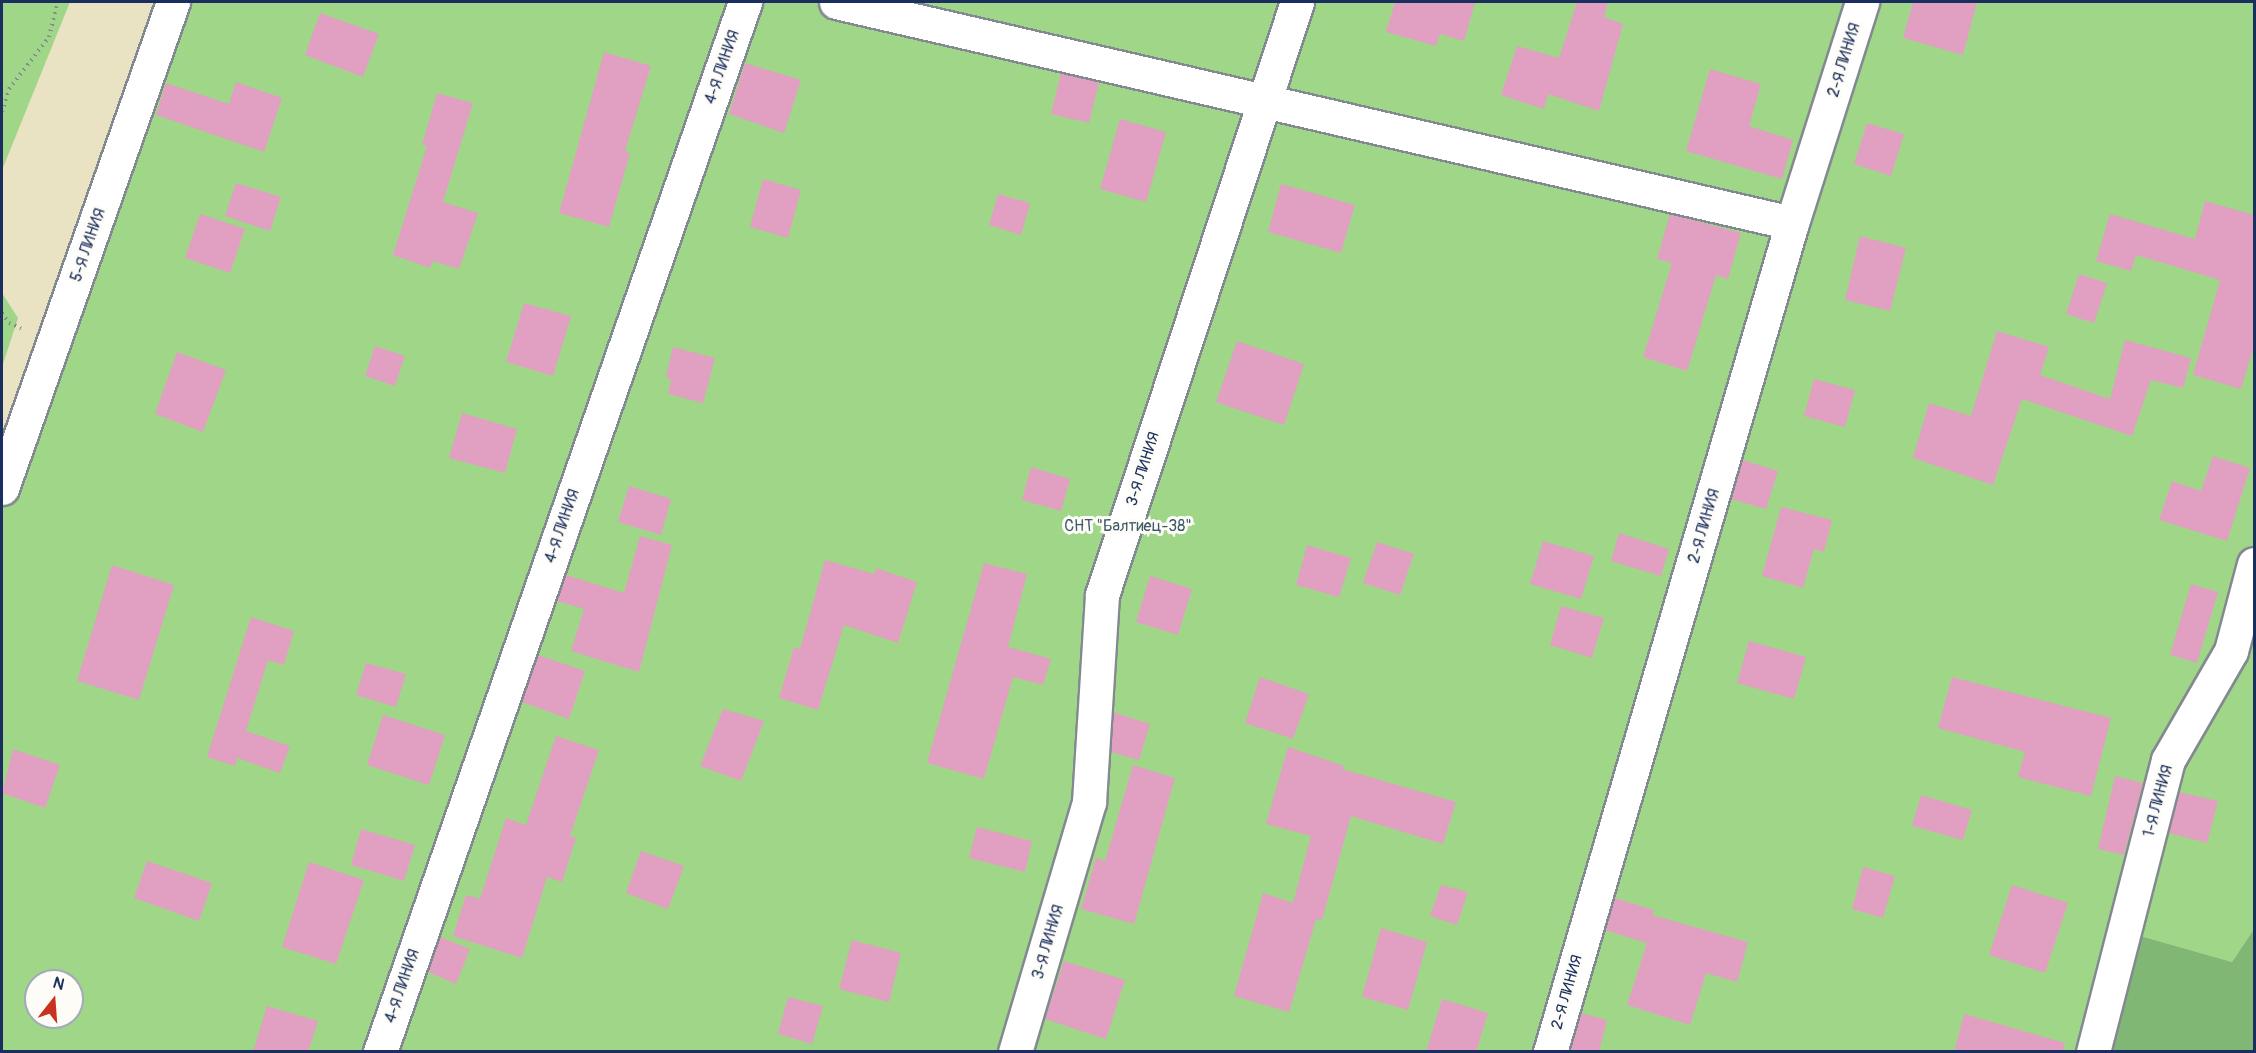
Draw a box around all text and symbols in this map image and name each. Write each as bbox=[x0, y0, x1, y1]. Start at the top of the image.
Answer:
street label: 2-Я ЛИНИЯ bbox=[1824, 21, 1864, 99]
street label: 4-Я ЛИНИЯ bbox=[700, 27, 744, 107]
street label: 5-Я ЛИНИЯ bbox=[66, 206, 110, 284]
street label: 3-Я ЛИНИЯ bbox=[1122, 430, 1164, 508]
street label: 4-Я ЛИНИЯ bbox=[540, 486, 584, 566]
street label: 2-Я ЛИНИЯ bbox=[1684, 486, 1724, 566]
park label: СНТ "Балтиец-38" bbox=[1064, 516, 1192, 536]
street label: 1-Я ЛИНИЯ bbox=[2139, 763, 2177, 839]
street label: 3-Я ЛИНИЯ bbox=[1028, 903, 1068, 981]
street label: 4-Я ЛИНИЯ bbox=[380, 946, 424, 1026]
street label: 2-Я ЛИНИЯ bbox=[1547, 952, 1587, 1032]
north arrow bbox=[24, 969, 84, 1029]
text: N bbox=[51, 973, 67, 995]

